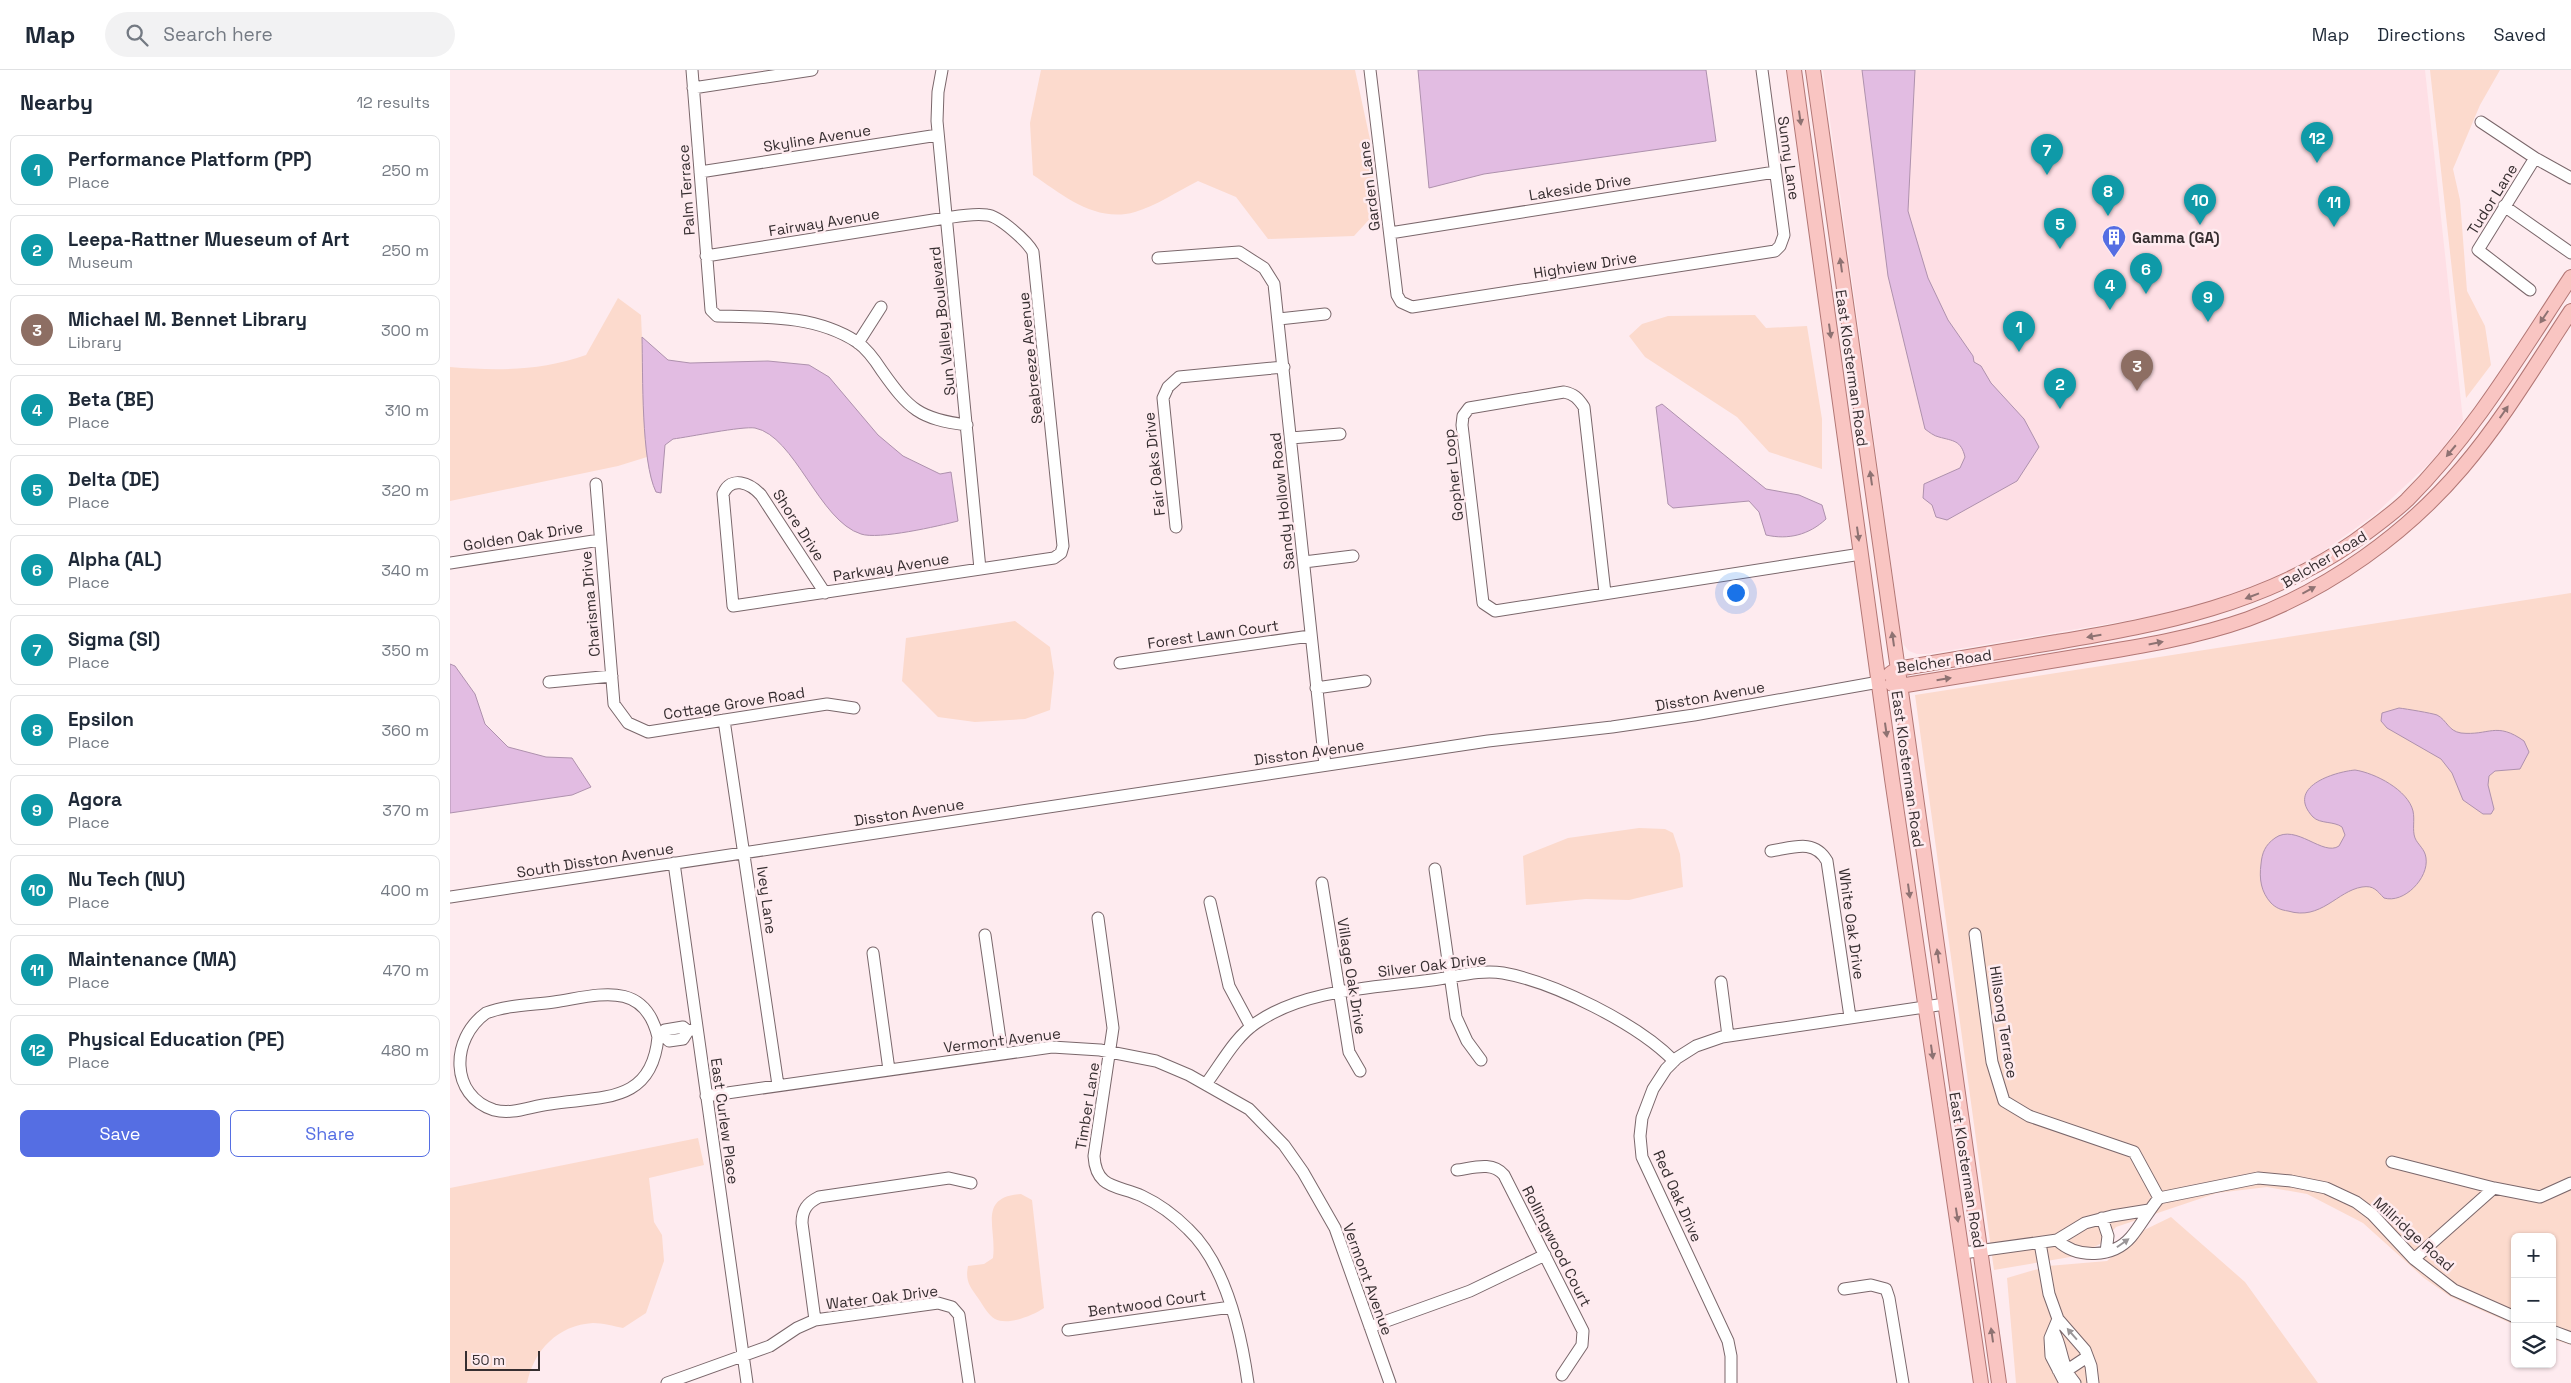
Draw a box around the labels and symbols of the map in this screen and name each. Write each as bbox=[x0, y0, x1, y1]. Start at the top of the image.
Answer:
one-way arrow bbox=[1796, 111, 1804, 127]
street label: Sunny Lane bbox=[1774, 115, 1804, 201]
street label: Skyline Avenue bbox=[762, 120, 872, 156]
pin: 12 bbox=[2301, 122, 2333, 163]
pin: 7 bbox=[2031, 134, 2063, 175]
street label: Garden Lane bbox=[1354, 140, 1384, 232]
street label: Palm Terrace bbox=[673, 144, 699, 236]
street label: Tudor Lane bbox=[2463, 160, 2521, 238]
street label: Lakeside Drive bbox=[1528, 170, 1633, 204]
pin: 8 bbox=[2092, 175, 2124, 216]
pin: 10 bbox=[2184, 184, 2216, 225]
pin: 11 bbox=[2318, 186, 2350, 227]
street label: Fairway Avenue bbox=[767, 204, 881, 240]
pin: 5 bbox=[2044, 208, 2076, 249]
building icon: Gamma (GA) bbox=[2101, 224, 2127, 258]
place label: Gamma (GA) bbox=[2132, 228, 2220, 247]
street label: Sun Valley Boulevard bbox=[925, 245, 959, 397]
street label: Highview Drive bbox=[1532, 247, 1638, 283]
pin: 6 bbox=[2130, 253, 2162, 294]
one-way arrow bbox=[1837, 257, 1845, 273]
pin: 4 bbox=[2094, 269, 2126, 310]
pin: 9 bbox=[2192, 281, 2224, 322]
street label: East Klosterman Road bbox=[1832, 289, 1872, 447]
street label: Seabreeze Avenue bbox=[1014, 291, 1046, 425]
pin: 1 bbox=[2003, 311, 2035, 352]
one-way arrow bbox=[2539, 311, 2549, 324]
one-way arrow bbox=[1826, 324, 1834, 340]
pin: 3 bbox=[2121, 350, 2153, 391]
pin: 2 bbox=[2044, 368, 2076, 409]
one-way arrow bbox=[2499, 405, 2509, 419]
street label: Fair Oaks Drive bbox=[1139, 411, 1169, 517]
street label: Gopher Loop bbox=[1439, 428, 1467, 522]
street label: Sandy Hollow Road bbox=[1265, 431, 1299, 571]
one-way arrow bbox=[2446, 444, 2457, 457]
one-way arrow bbox=[1866, 470, 1874, 486]
street label: Shore Drive bbox=[769, 486, 829, 565]
street label: Golden Oak Drive bbox=[462, 517, 584, 555]
street label: Belcher Road bbox=[2278, 526, 2370, 592]
one-way arrow bbox=[1855, 527, 1863, 543]
street label: Parkway Avenue bbox=[832, 548, 951, 586]
street label: Charisma Drive bbox=[576, 550, 604, 658]
your location bbox=[1723, 580, 1749, 606]
one-way arrow bbox=[2301, 586, 2316, 594]
one-way arrow bbox=[2245, 593, 2259, 601]
street label: Forest Lawn Court bbox=[1146, 615, 1280, 653]
one-way arrow bbox=[1889, 631, 1897, 647]
one-way arrow bbox=[2086, 632, 2102, 640]
one-way arrow bbox=[2148, 639, 2164, 647]
street label: Belcher Road bbox=[1895, 645, 1993, 677]
one-way arrow bbox=[1936, 674, 1952, 682]
street label: Disston Avenue bbox=[1654, 677, 1766, 715]
street label: Cottage Grove Road bbox=[662, 682, 806, 724]
street label: East Klosterman Road bbox=[1888, 690, 1928, 848]
one-way arrow bbox=[1882, 722, 1890, 738]
street label: Disston Avenue bbox=[1253, 735, 1365, 769]
street label: Disston Avenue bbox=[853, 794, 965, 830]
street label: South Disston Avenue bbox=[515, 838, 675, 882]
street label: Ivey Lane bbox=[753, 865, 781, 935]
street label: White Oak Drive bbox=[1835, 867, 1869, 981]
one-way arrow bbox=[1905, 883, 1913, 899]
street label: Village Oak Drive bbox=[1333, 916, 1371, 1036]
one-way arrow bbox=[1934, 948, 1942, 964]
street label: Silver Oak Drive bbox=[1377, 949, 1487, 981]
street label: Hillsong Terrace bbox=[1986, 964, 2022, 1080]
street label: Vermont Avenue bbox=[942, 1023, 1062, 1057]
one-way arrow bbox=[1928, 1044, 1936, 1060]
street label: East Curlew Place bbox=[707, 1057, 743, 1185]
street label: Timber Lane bbox=[1071, 1061, 1103, 1151]
street label: East Klosterman Road bbox=[1945, 1091, 1989, 1249]
street label: Red Oak Drive bbox=[1649, 1147, 1707, 1245]
street label: Rollingwood Court bbox=[1518, 1182, 1596, 1310]
street label: Millridge Road bbox=[2370, 1193, 2458, 1275]
one-way arrow bbox=[1953, 1207, 1961, 1223]
street label: Vermont Avenue bbox=[1339, 1220, 1397, 1338]
one-way arrow bbox=[2116, 1238, 2130, 1248]
street label: Water Oak Drive bbox=[825, 1281, 939, 1313]
street label: Bentwood Court bbox=[1087, 1285, 1207, 1321]
one-way arrow bbox=[1988, 1326, 1996, 1342]
one-way arrow bbox=[2066, 1327, 2077, 1340]
scale bar bbox=[465, 1348, 540, 1371]

